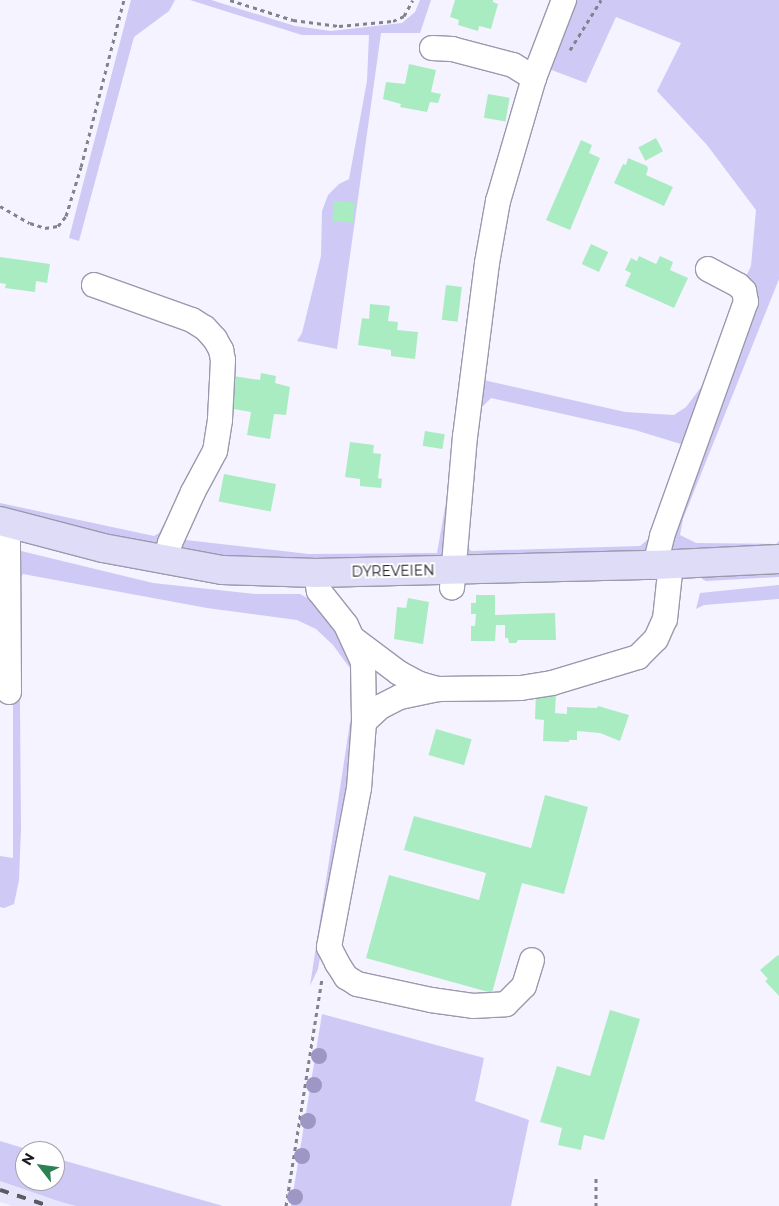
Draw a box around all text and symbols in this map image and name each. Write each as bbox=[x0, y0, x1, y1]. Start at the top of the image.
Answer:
street label: DYREVEIEN bbox=[351, 562, 435, 580]
north arrow bbox=[15, 1141, 65, 1191]
text: N bbox=[17, 1150, 38, 1168]

